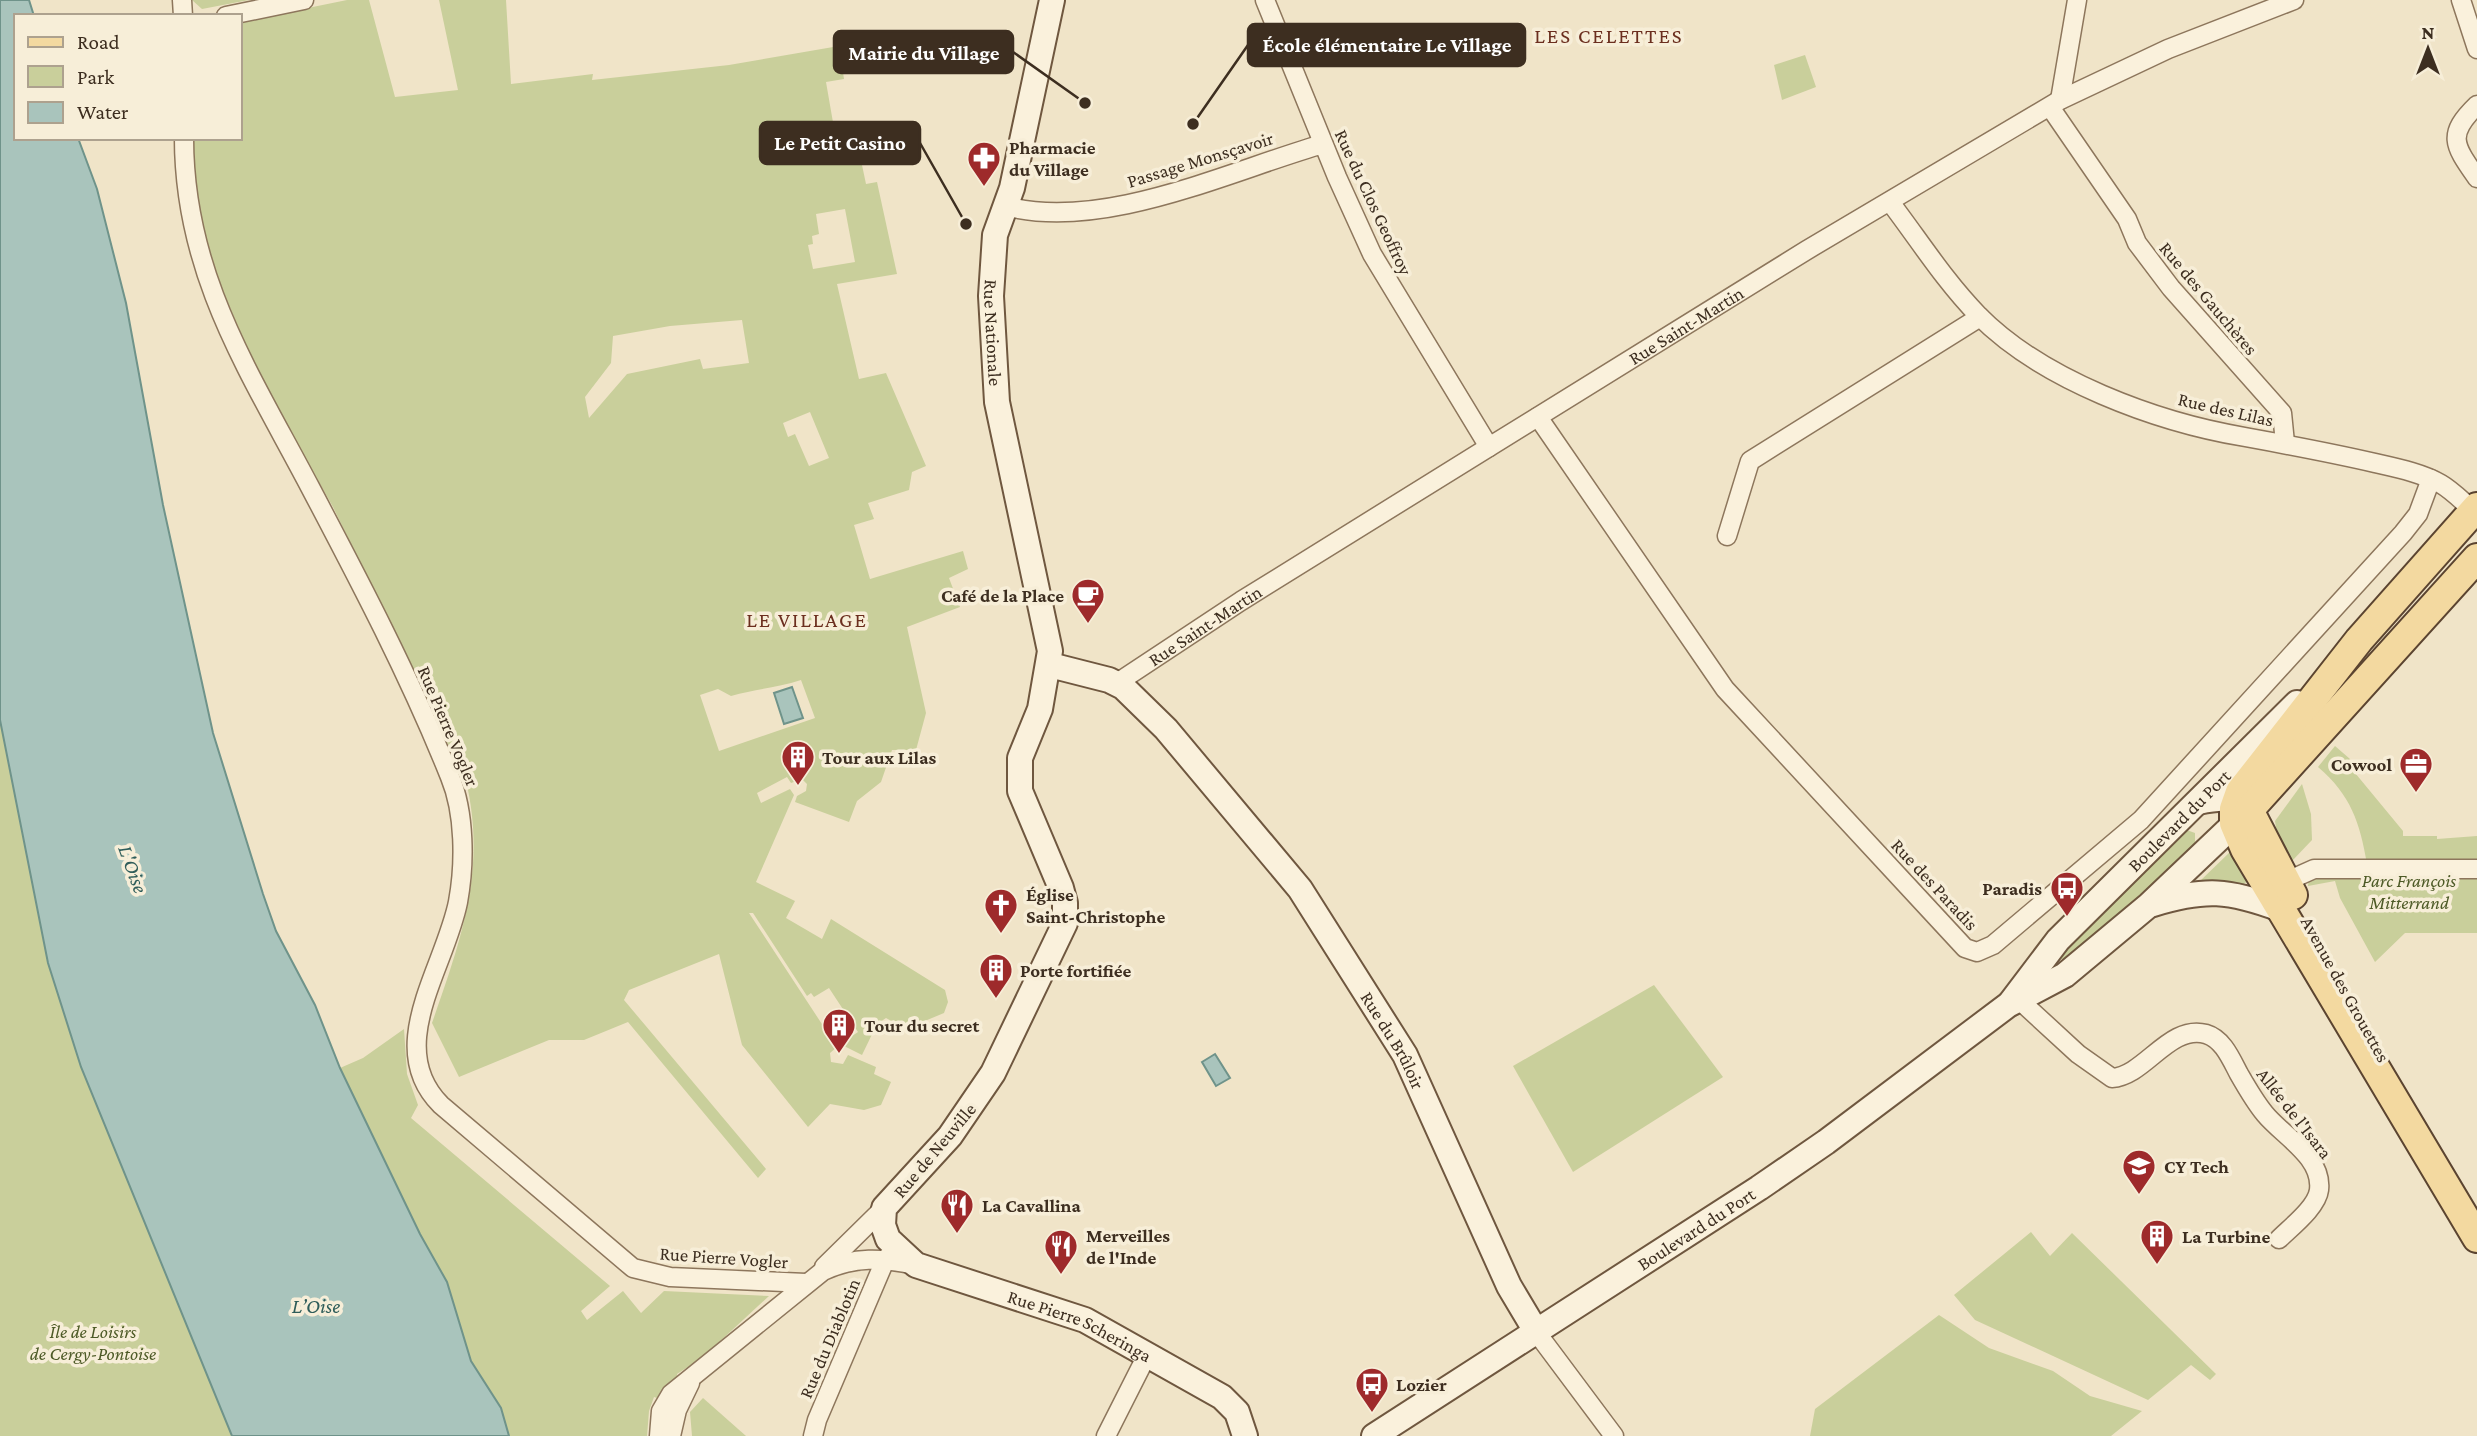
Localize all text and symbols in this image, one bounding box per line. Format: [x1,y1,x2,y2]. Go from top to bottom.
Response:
legend [14,14,242,140]
north arrow [2393,14,2463,84]
text: N [2422,22,2435,43]
callout: École élémentaire Le Village [1248,24,1525,66]
district label: LES CELETTES [1534,24,1684,48]
text: Road [77,30,120,54]
callout: Mairie du Village [834,31,1013,73]
text: École élémentaire Le Village [1263,33,1512,57]
text: Mairie du Village [848,41,1000,65]
text: Park [77,65,114,89]
text: Water [77,100,129,124]
callout: Le Petit Casino [760,122,920,164]
street label: Rue du Clos Geoffroy [1331,126,1417,279]
street label: Passage Monsçavoir [1124,127,1276,192]
text: Le Petit Casino [774,131,906,155]
place label: Pharmacie du Village [1009,137,1096,180]
pharmacy icon: Pharmacie du Village [965,139,1003,188]
street label: Rue des Gauchères [2155,238,2262,359]
street label: Rue Nationale [980,279,1006,386]
street label: Rue Saint-Martin [1625,282,1747,369]
street label: Rue des Lilas [2176,388,2276,431]
cafe icon: Café de la Place [1069,576,1107,625]
street label: Rue Saint-Martin [1144,581,1265,670]
place label: Café de la Place [941,585,1064,606]
district label: LE VILLAGE [746,608,868,632]
street label: Rue Pierre Vogler [414,663,483,790]
building icon: Tour aux Lilas [779,738,817,787]
office icon: Cowool [2397,745,2435,794]
place label: Tour aux Lilas [822,747,936,768]
place label: Cowool [2331,754,2392,775]
street label: Boulevard du Port [2124,765,2235,876]
street label: Rue des Paradis [1887,834,1982,934]
water label: L'Oise [113,842,153,896]
bus stop icon: Paradis [2048,869,2086,918]
park label: Parc François Mitterrand [2362,870,2456,913]
place label: Paradis [1982,878,2042,899]
place label: Église Saint-Christophe [1026,884,1166,927]
church icon: Église Saint-Christophe [982,886,1020,935]
street label: Avenue des Grouettes [2297,913,2394,1066]
building icon: Porte fortifiée [977,951,1015,1000]
place label: Porte fortifiée [1020,960,1132,981]
street label: Rue du Brûloir [1356,988,1429,1092]
building icon: Tour du secret [820,1006,858,1055]
place label: Tour du secret [864,1015,979,1036]
street label: Allée de l'Isara [2253,1064,2337,1163]
street label: Rue de Neuville [889,1099,980,1202]
school or university icon: CY Tech [2120,1147,2158,1196]
place label: CY Tech [2164,1156,2229,1177]
street label: Boulevard du Port [1633,1183,1760,1275]
restaurant icon: La Cavallina [938,1186,976,1235]
place label: La Cavallina [982,1195,1082,1216]
building icon: La Turbine [2138,1217,2176,1266]
place label: Merveilles de l'Inde [1086,1225,1170,1268]
place label: La Turbine [2182,1226,2270,1247]
restaurant icon: Merveilles de l'Inde [1042,1227,1080,1276]
street label: Rue Pierre Vogler [659,1243,789,1272]
street label: Rue du Diablotin [795,1275,864,1401]
street label: Rue Pierre Scheringa [1005,1286,1155,1366]
water label: L’Oise [292,1294,340,1318]
park label: Île de Loisirs de Cergy-Pontoise [30,1321,156,1364]
bus stop icon: Lozier [1353,1365,1391,1414]
place label: Lozier [1396,1374,1447,1395]

